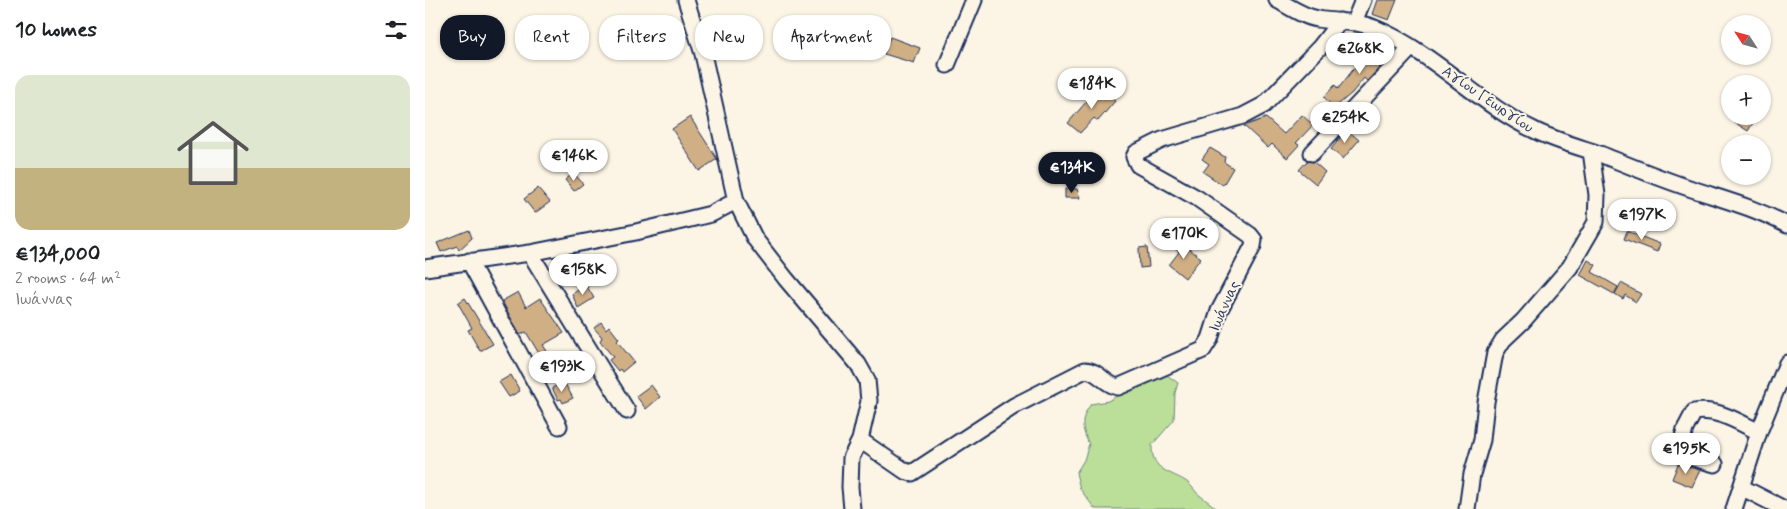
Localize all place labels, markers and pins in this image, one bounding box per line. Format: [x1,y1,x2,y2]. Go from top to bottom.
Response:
pin: €268K [1325,32,1395,75]
pin: €184K [1057,68,1127,110]
pin: €254K [1310,102,1380,144]
pin: €146K [539,140,609,182]
pin: €134K [1037,152,1107,194]
pin: €197K [1607,198,1677,241]
pin: €170K [1149,218,1219,260]
pin: €158K [548,254,618,296]
pin: €193K [527,350,597,393]
pin: €195K [1651,432,1721,475]

